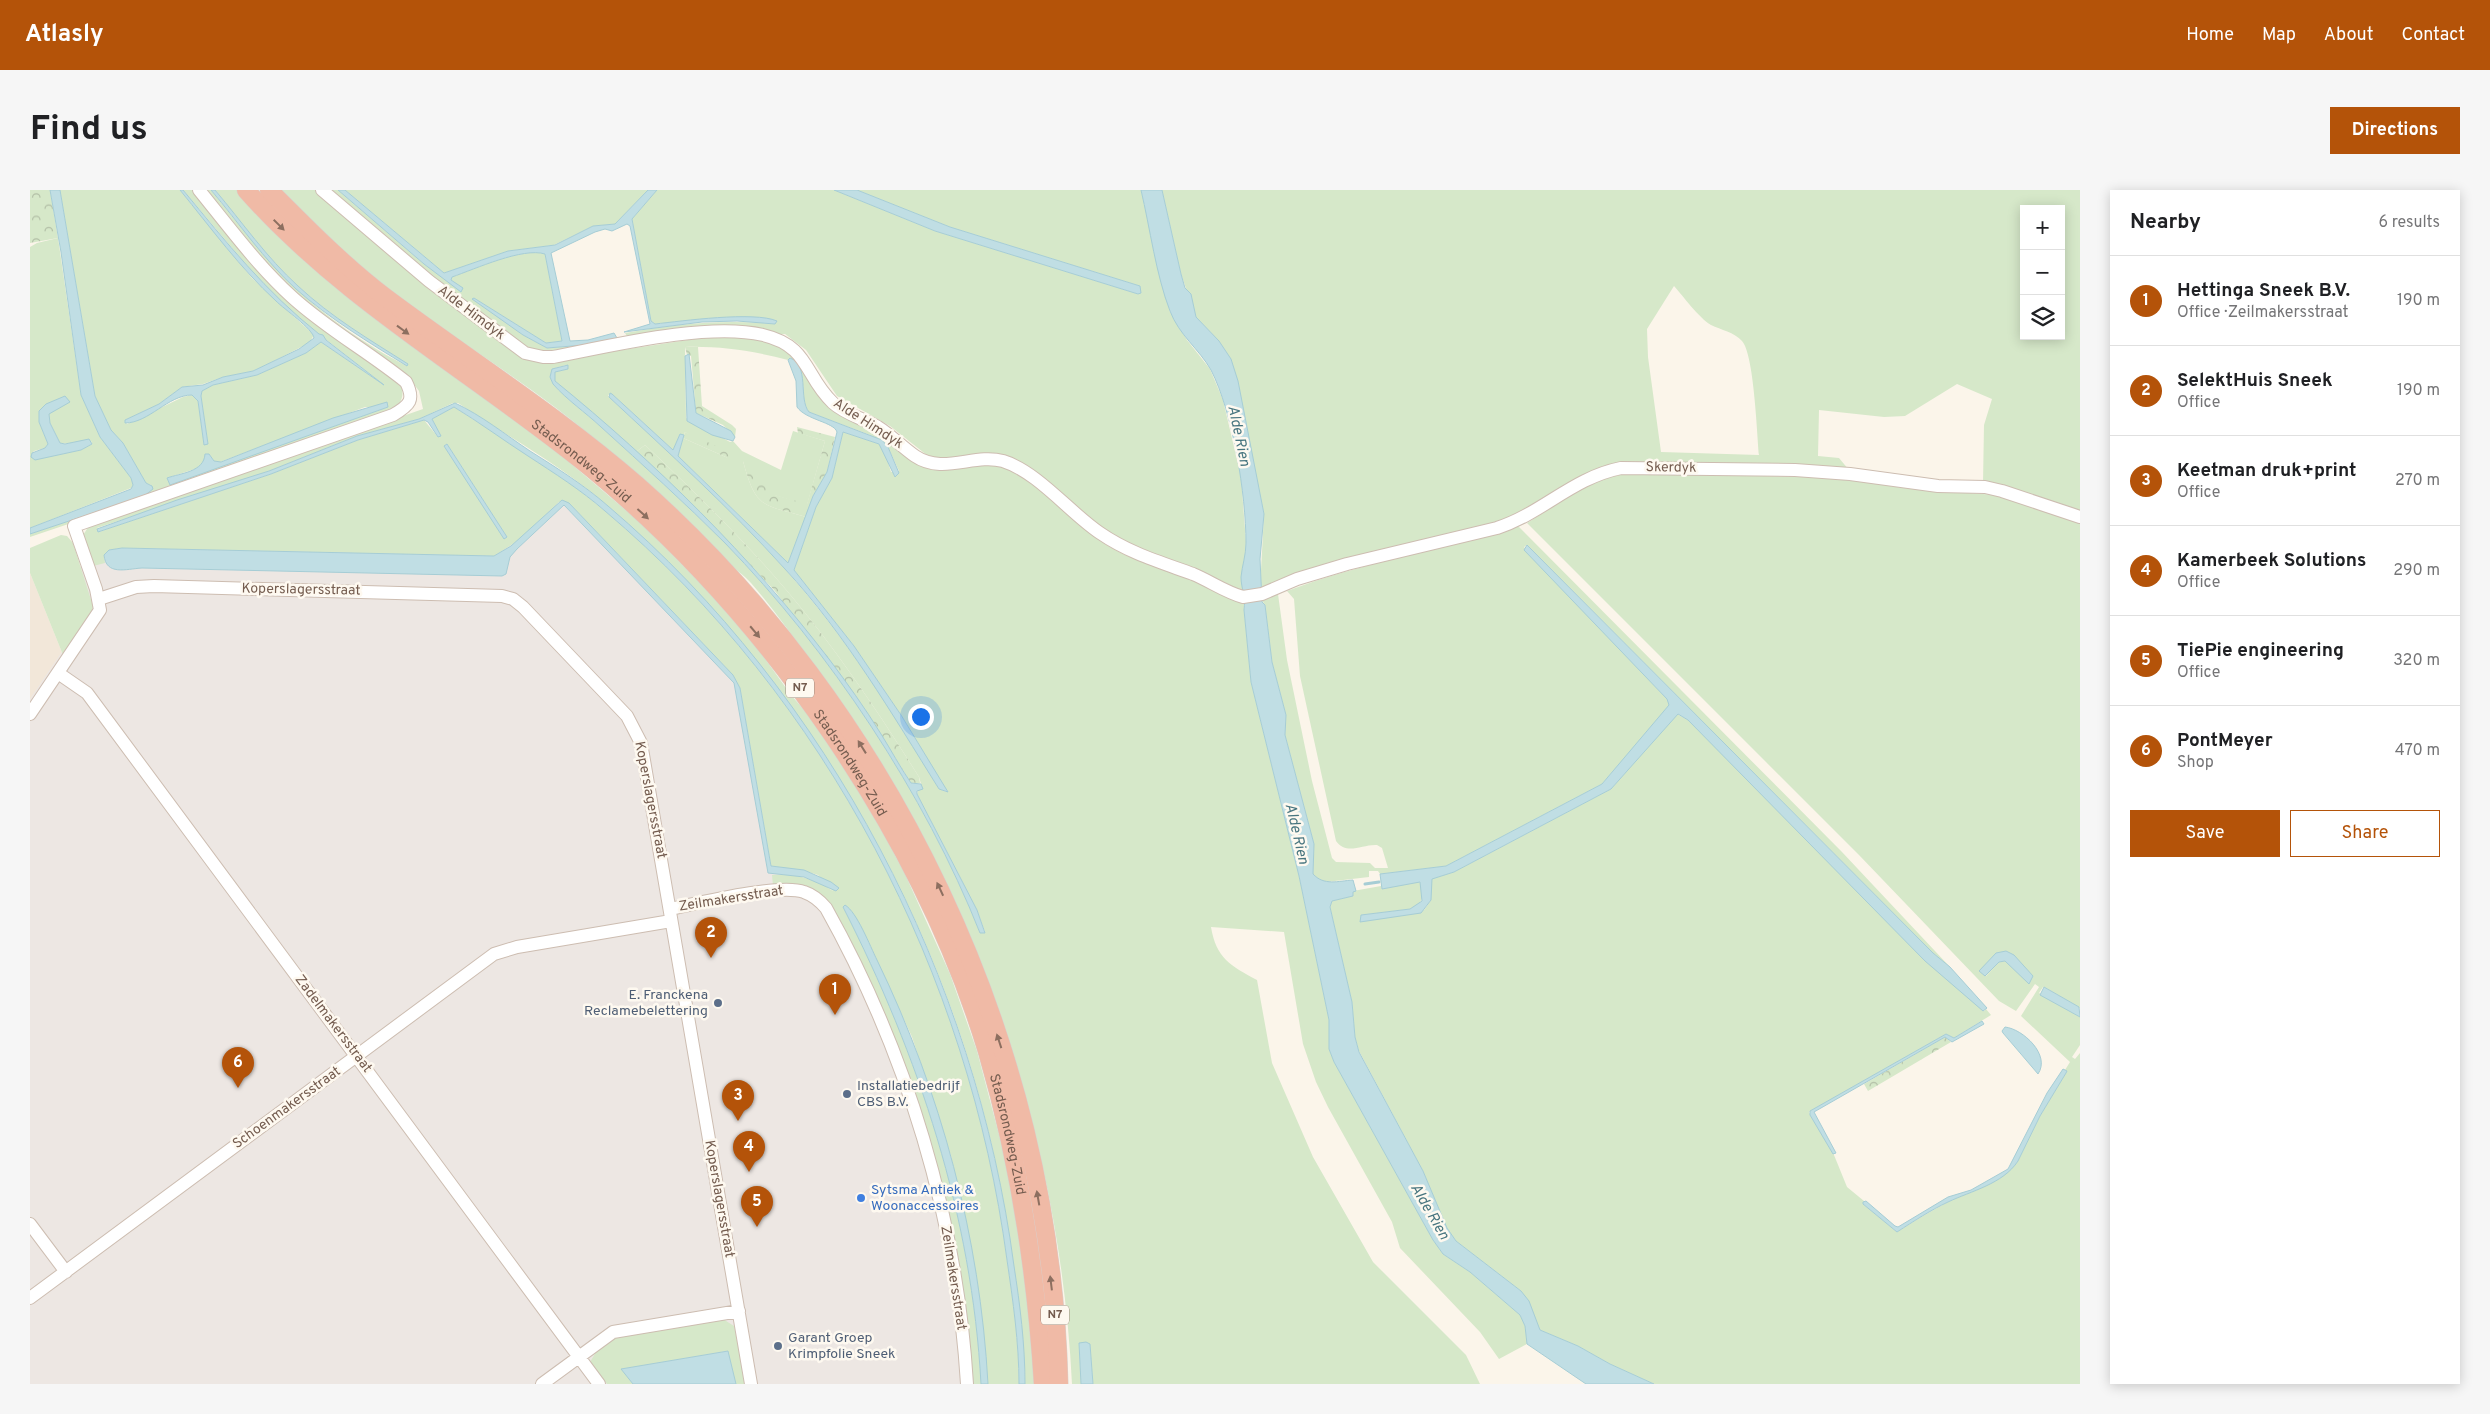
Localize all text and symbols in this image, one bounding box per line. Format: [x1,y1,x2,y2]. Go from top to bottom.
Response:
text: Atlasly [25,20,104,50]
text: Home [2186,24,2234,47]
text: Map [2262,24,2296,47]
text: About [2324,24,2373,47]
text: Contact [2401,24,2465,47]
button: Directions [2330,107,2460,154]
text: Find us [30,108,148,152]
map controls [2020,205,2065,340]
button: + [2020,205,2065,250]
text: Nearby [2130,209,2201,236]
text: 6 results [2378,213,2440,233]
one-way arrow [273,219,285,231]
button: − [2020,250,2065,295]
text: Hettinga Sneek B.V. [2177,279,2350,303]
street label: Alde Himdyk [434,282,508,344]
text: 1 [2143,291,2149,311]
text: 190 m [2397,291,2440,311]
button: layers [2020,295,2065,340]
text: Office · Zeilmakersstraat [2177,303,2349,323]
one-way arrow [396,325,410,335]
text: SelektHuis Sneek [2177,369,2333,393]
text: 2 [2141,381,2151,401]
text: 190 m [2397,381,2440,401]
text: Office [2177,393,2220,413]
street label: Alde Himdyk [830,395,906,453]
water label: Alde Rien [1222,404,1254,468]
street label: Stadsrondweg-Zuid [528,416,635,507]
street label: Skerdyk [1645,459,1697,477]
text: Keetman druk+print [2177,459,2356,483]
text: 3 [2141,471,2151,491]
text: 270 m [2395,471,2440,491]
text: Office [2177,483,2220,503]
one-way arrow [637,508,649,520]
text: Kamerbeek Solutions [2177,549,2366,573]
text: 4 [2141,561,2151,581]
text: 290 m [2393,561,2440,581]
text: Office [2177,573,2220,593]
street label: Koperslagersstraat [241,580,361,600]
one-way arrow [749,625,761,637]
text: TiePie engineering [2177,639,2344,663]
text: 5 [2141,651,2151,671]
text: 320 m [2393,651,2440,671]
text: Office [2177,663,2220,683]
road number: N7 [786,678,814,698]
your location [908,704,934,730]
street label: Stadsrondweg-Zuid [809,706,890,820]
text: PontMeyer [2177,729,2273,753]
street label: Koperslagersstraat [630,740,670,860]
one-way arrow [857,741,866,754]
text: 6 [2141,741,2151,761]
text: 470 m [2395,741,2440,761]
text: Shop [2177,753,2214,773]
water label: Alde Rien [1280,802,1312,866]
button: Save [2130,810,2280,857]
button: Share [2290,810,2440,857]
street label: Zeilmakersstraat [678,882,784,916]
one-way arrow [936,882,944,896]
pin: 2 [695,917,727,958]
street label: Zadelmakersstraat [291,972,375,1076]
pin: 1 [819,974,851,1015]
place label: E. Franckena Reclamebelettering [584,987,708,1020]
marker: E. Franckena Reclamebelettering [712,997,724,1009]
one-way arrow [995,1033,1002,1048]
pin: 6 [222,1047,254,1088]
street label: Schoenmakersstraat [230,1063,344,1153]
street label: Stadsrondweg-Zuid [985,1072,1029,1196]
place label: Installatiebedrijf CBS B.V. [857,1078,960,1111]
pin: 3 [722,1080,754,1121]
marker: Installatiebedrijf CBS B.V. [841,1088,853,1100]
pin: 4 [733,1131,765,1172]
street label: Koperslagersstraat [700,1139,738,1259]
water label: Alde Rien [1405,1180,1453,1244]
place label: Sytsma Antiek & Woonaccessoires [871,1182,979,1215]
pin: 5 [741,1186,773,1227]
one-way arrow [1034,1190,1042,1206]
marker: Sytsma Antiek & Woonaccessoires [855,1192,867,1204]
street label: Zeilmakersstraat [936,1225,970,1331]
one-way arrow [1047,1275,1055,1291]
road number: N7 [1041,1306,1069,1324]
place label: Garant Groep Krimpfolie Sneek [788,1330,895,1363]
marker: Garant Groep Krimpfolie Sneek [772,1340,784,1352]

